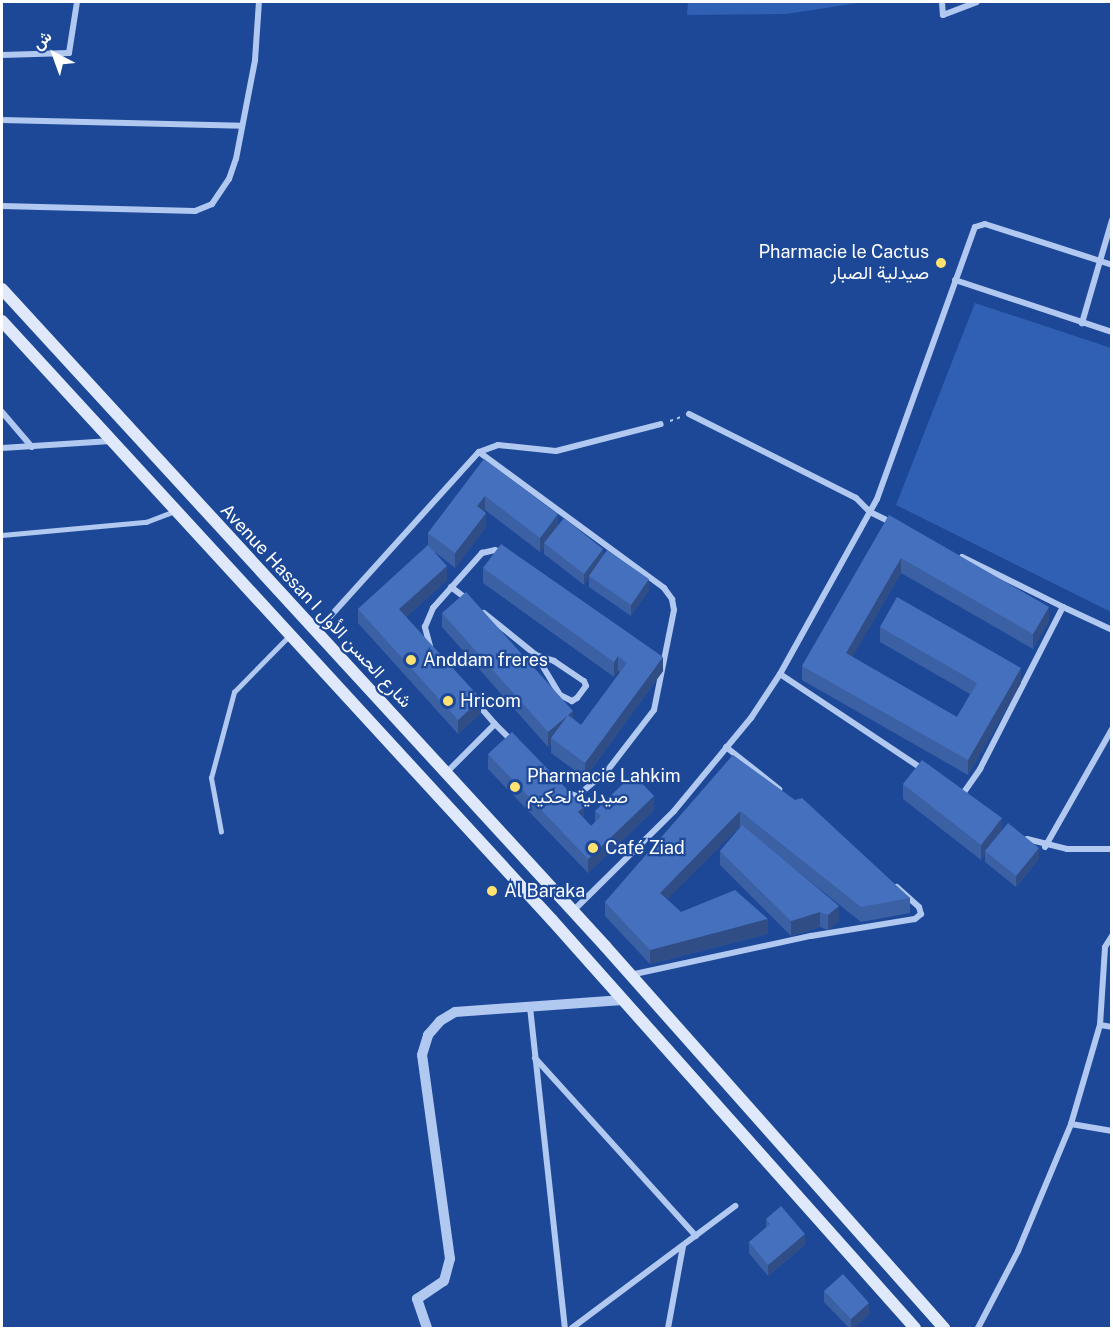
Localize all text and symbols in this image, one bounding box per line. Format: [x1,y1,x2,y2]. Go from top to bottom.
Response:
north arrow [24,24,84,84]
text: ش [28,27,55,54]
place label: Pharmacie le Cactus صيدلية الصبار [758,242,929,284]
marker: Pharmacie le Cactus صيدلية الصبار [934,256,948,270]
street label: Avenue Hassan I شارع الحسن الأول [216,500,416,712]
place label: Anddam freres [423,649,548,671]
marker: Anddam freres [404,653,418,667]
place label: Hricom [460,690,521,712]
marker: Hricom [441,694,455,708]
place label: Pharmacie Lahkim صيدلية لحكيم [527,766,681,808]
marker: Pharmacie Lahkim صيدلية لحكيم [508,780,522,794]
place label: Café Ziad [605,837,685,859]
marker: Café Ziad [586,841,600,855]
place label: Al Baraka [504,880,585,902]
marker: Al Baraka [485,884,499,898]

